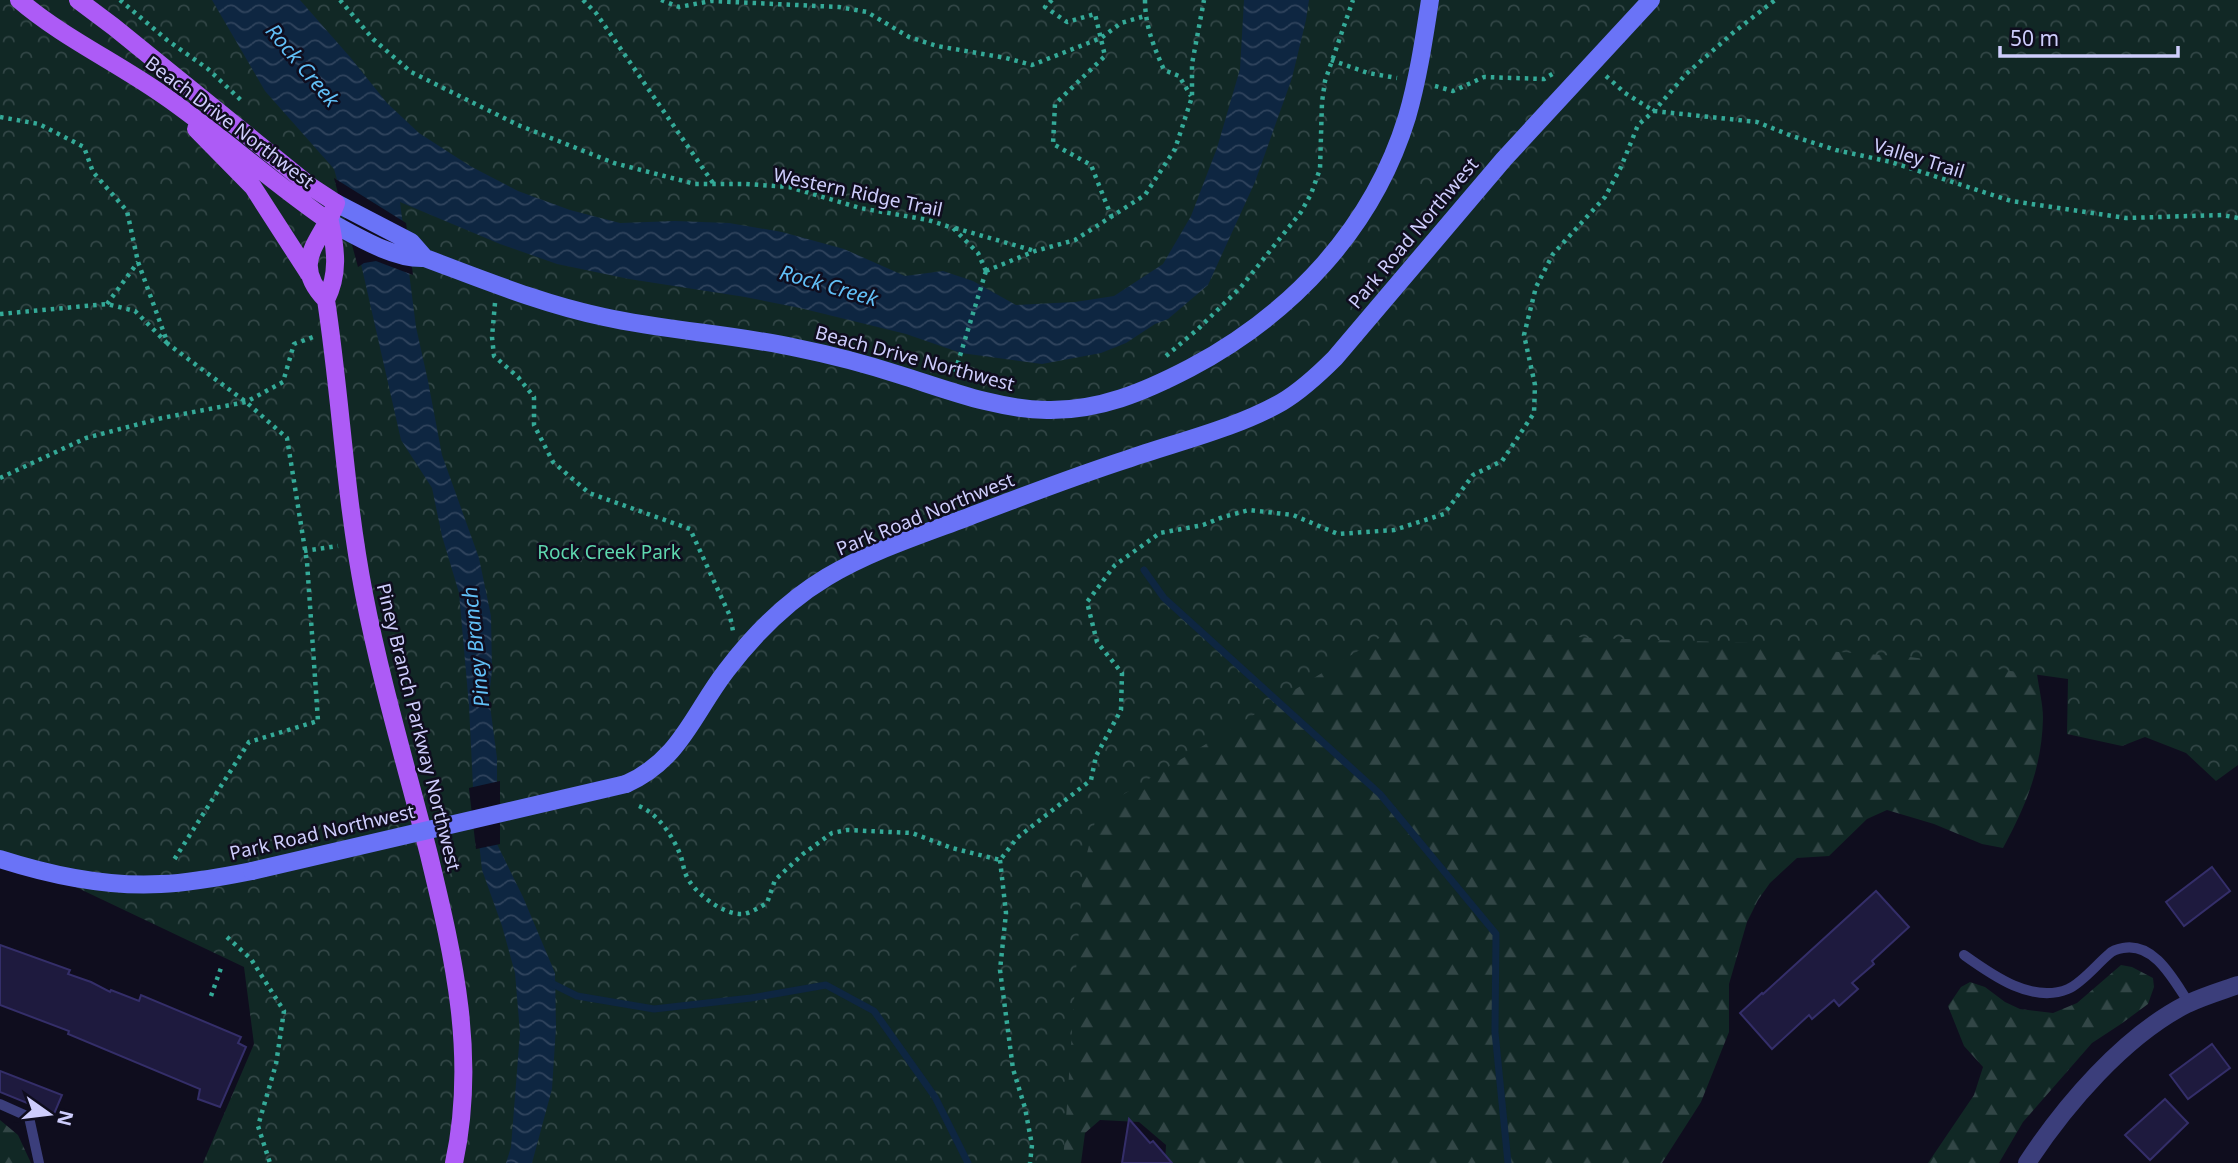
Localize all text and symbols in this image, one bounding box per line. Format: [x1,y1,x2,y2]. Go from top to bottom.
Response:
scale bar [2000,14,2178,58]
water label: Rock Creek [260,17,347,114]
text: 50 m [2010,24,2059,52]
street label: Beach Drive Northwest [140,50,320,194]
street label: Valley Trail [1870,132,1968,184]
street label: Park Road Northwest [1342,152,1484,314]
street label: Western Ridge Trail [771,161,945,223]
water label: Rock Creek [777,258,883,313]
street label: Beach Drive Northwest [812,319,1018,397]
street label: Park Road Northwest [832,466,1018,562]
park label: Rock Creek Park [537,539,681,565]
street label: Piney Branch Parkway Northwest [371,580,467,874]
water label: Piney Branch [455,585,495,709]
street label: Park Road Northwest [227,798,417,866]
north arrow [14,1079,84,1149]
text: N [51,1107,80,1129]

